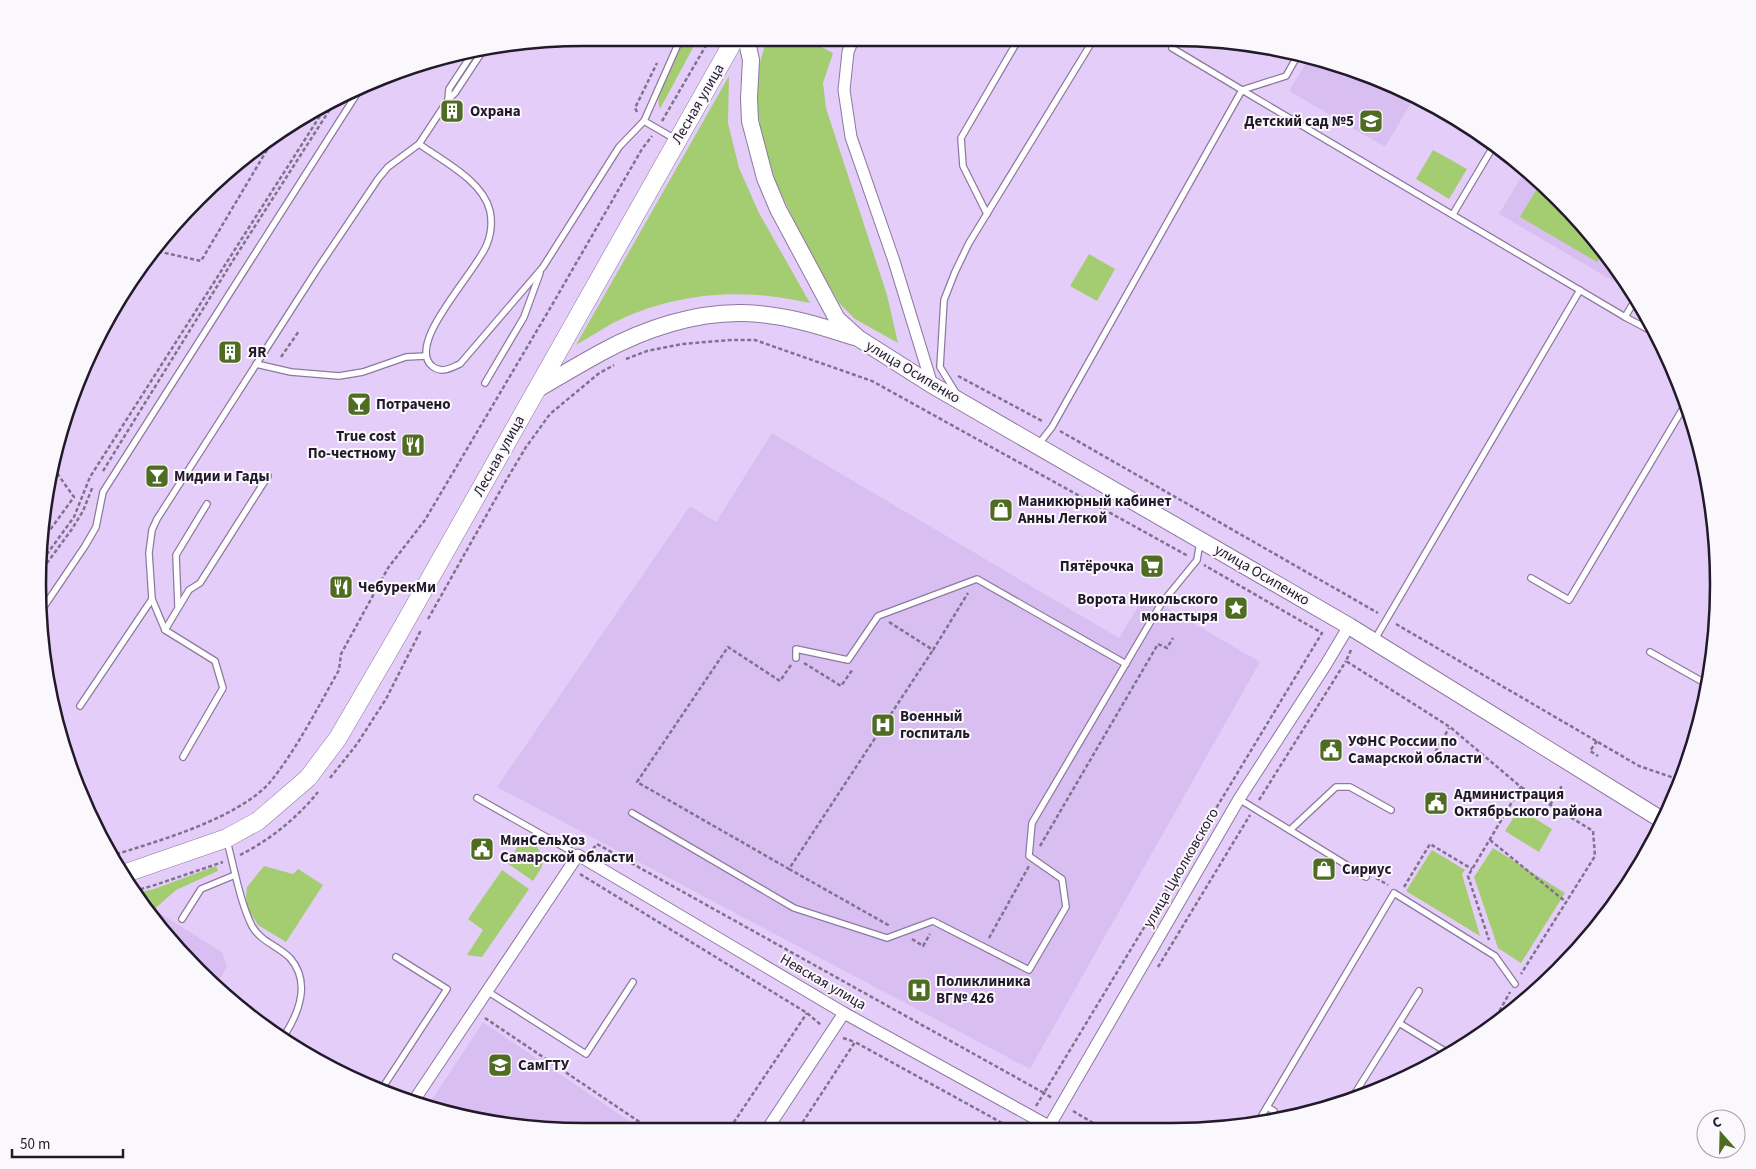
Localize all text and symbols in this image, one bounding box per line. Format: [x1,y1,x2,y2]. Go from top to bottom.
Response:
street label: Лесная улица [666,60,730,148]
building icon: Охрана [439,98,465,124]
place label: Охрана [470,101,521,122]
school or university icon: Детский сад №5 [1358,108,1384,134]
place label: Детский сад №5 [1244,111,1354,132]
street label: улица Осипенко [862,335,964,409]
building icon: ЯR [217,339,243,365]
place label: ЯR [248,342,266,363]
bar icon: Потрачено [346,391,372,417]
place label: Потрачено [376,394,451,415]
street label: Лесная улица [468,412,530,500]
place label: True cost По-честному [308,426,396,464]
restaurant icon: True cost По-честному [400,432,426,458]
bar icon: Мидии и Гады [144,463,170,489]
place label: Мидии и Гады [174,466,269,487]
place label: Маникюрный кабинет Анны Легкой [1017,491,1172,529]
shop icon: Маникюрный кабинет Анны Легкой [988,497,1014,523]
street label: улица Осипенко [1210,539,1314,611]
supermarket icon: Пятёрочка [1139,553,1165,579]
place label: Пятёрочка [1060,556,1134,577]
restaurant icon: ЧебурекМи [328,574,354,600]
place label: ЧебурекМи [358,577,436,598]
place label: Ворота Никольского монастыря [1077,589,1218,627]
place icon: Ворота Никольского монастыря [1223,595,1249,621]
place label: Военный госпиталь [900,706,970,744]
hospital icon: Военный госпиталь [870,712,896,738]
place label: УФНС России по Самарской области [1348,731,1482,769]
public building icon: УФНС России по Самарской области [1318,737,1344,763]
place label: Администрация Октябрьского района [1453,784,1603,822]
public building icon: Администрация Октябрьского района [1423,790,1449,816]
street label: улица Циолковского [1138,804,1224,932]
place label: МинСельХоз Самарской области [500,830,634,868]
public building icon: МинСельХоз Самарской области [469,836,495,862]
shop icon: Сириус [1311,856,1337,882]
place label: Сириус [1342,859,1392,880]
street label: Невская улица [776,949,870,1015]
place label: Поликлиника ВГ№ 426 [936,971,1031,1009]
hospital icon: Поликлиника ВГ№ 426 [906,977,932,1003]
school or university icon: СамГТУ [487,1052,513,1078]
place label: СамГТУ [518,1055,570,1076]
north arrow [1696,1109,1746,1159]
text: С [1710,1112,1724,1134]
scale bar [12,1126,124,1158]
text: 50 m [20,1134,50,1155]

